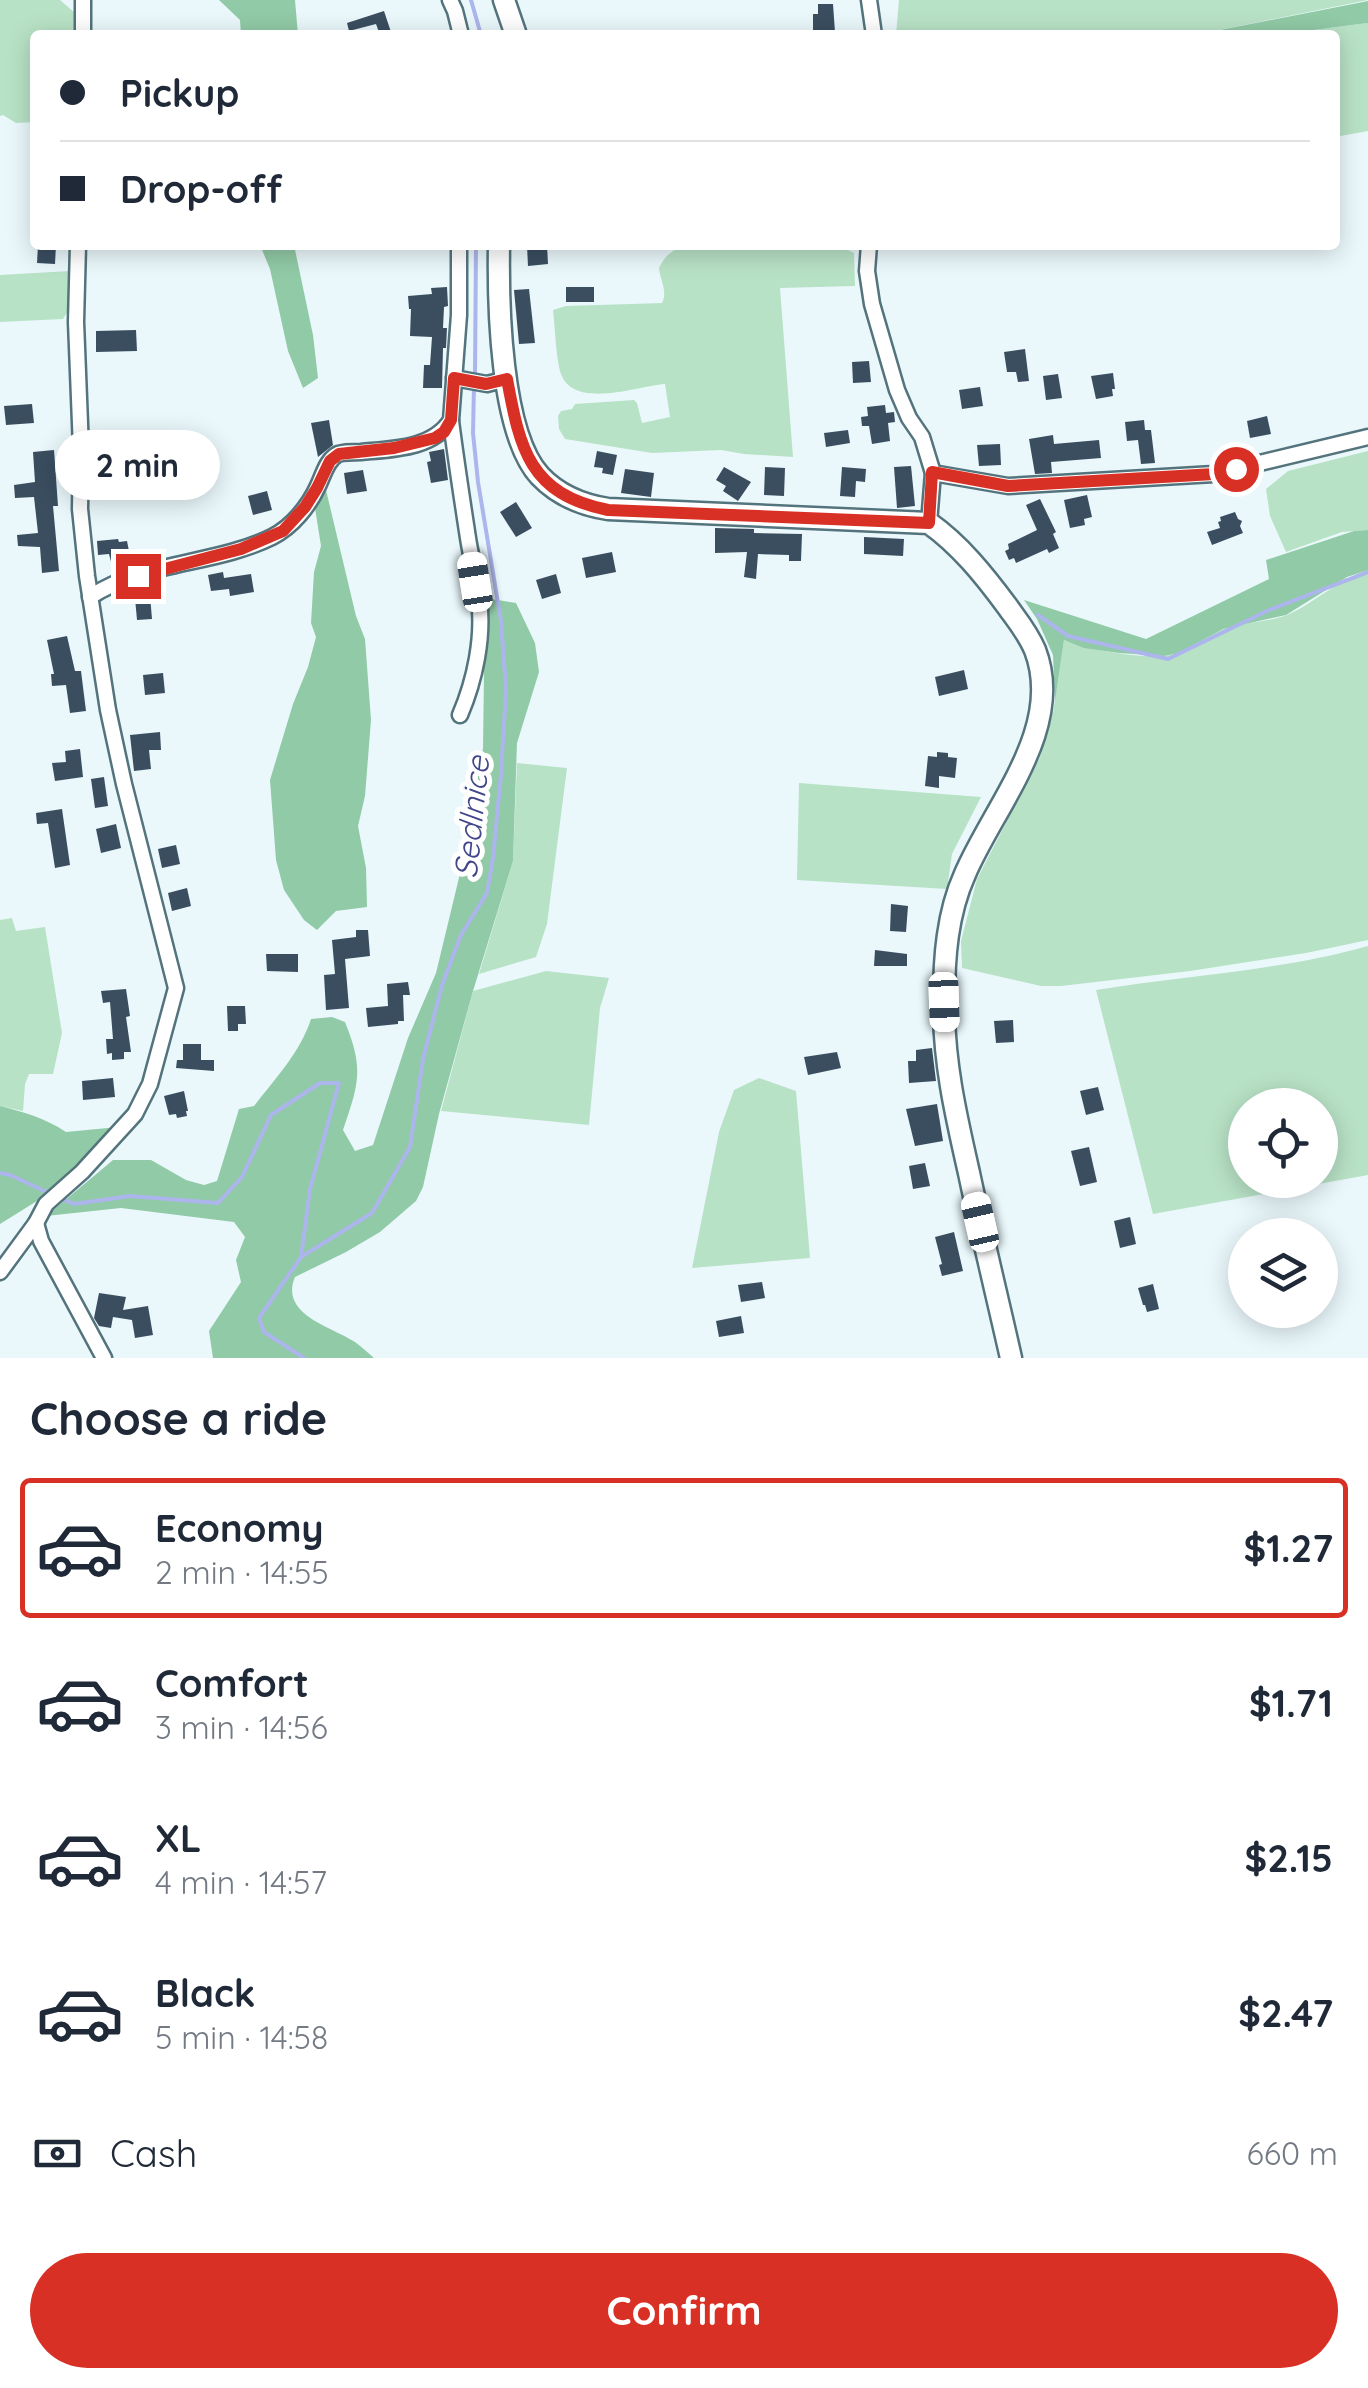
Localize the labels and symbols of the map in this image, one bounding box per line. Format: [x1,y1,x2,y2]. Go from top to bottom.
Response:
callout: 2 min [56,431,220,501]
route start [1214,447,1259,492]
car [455,550,495,614]
route end [116,554,161,599]
water label: Sedlnice [445,752,498,880]
car [928,971,960,1033]
car [959,1189,1001,1255]

